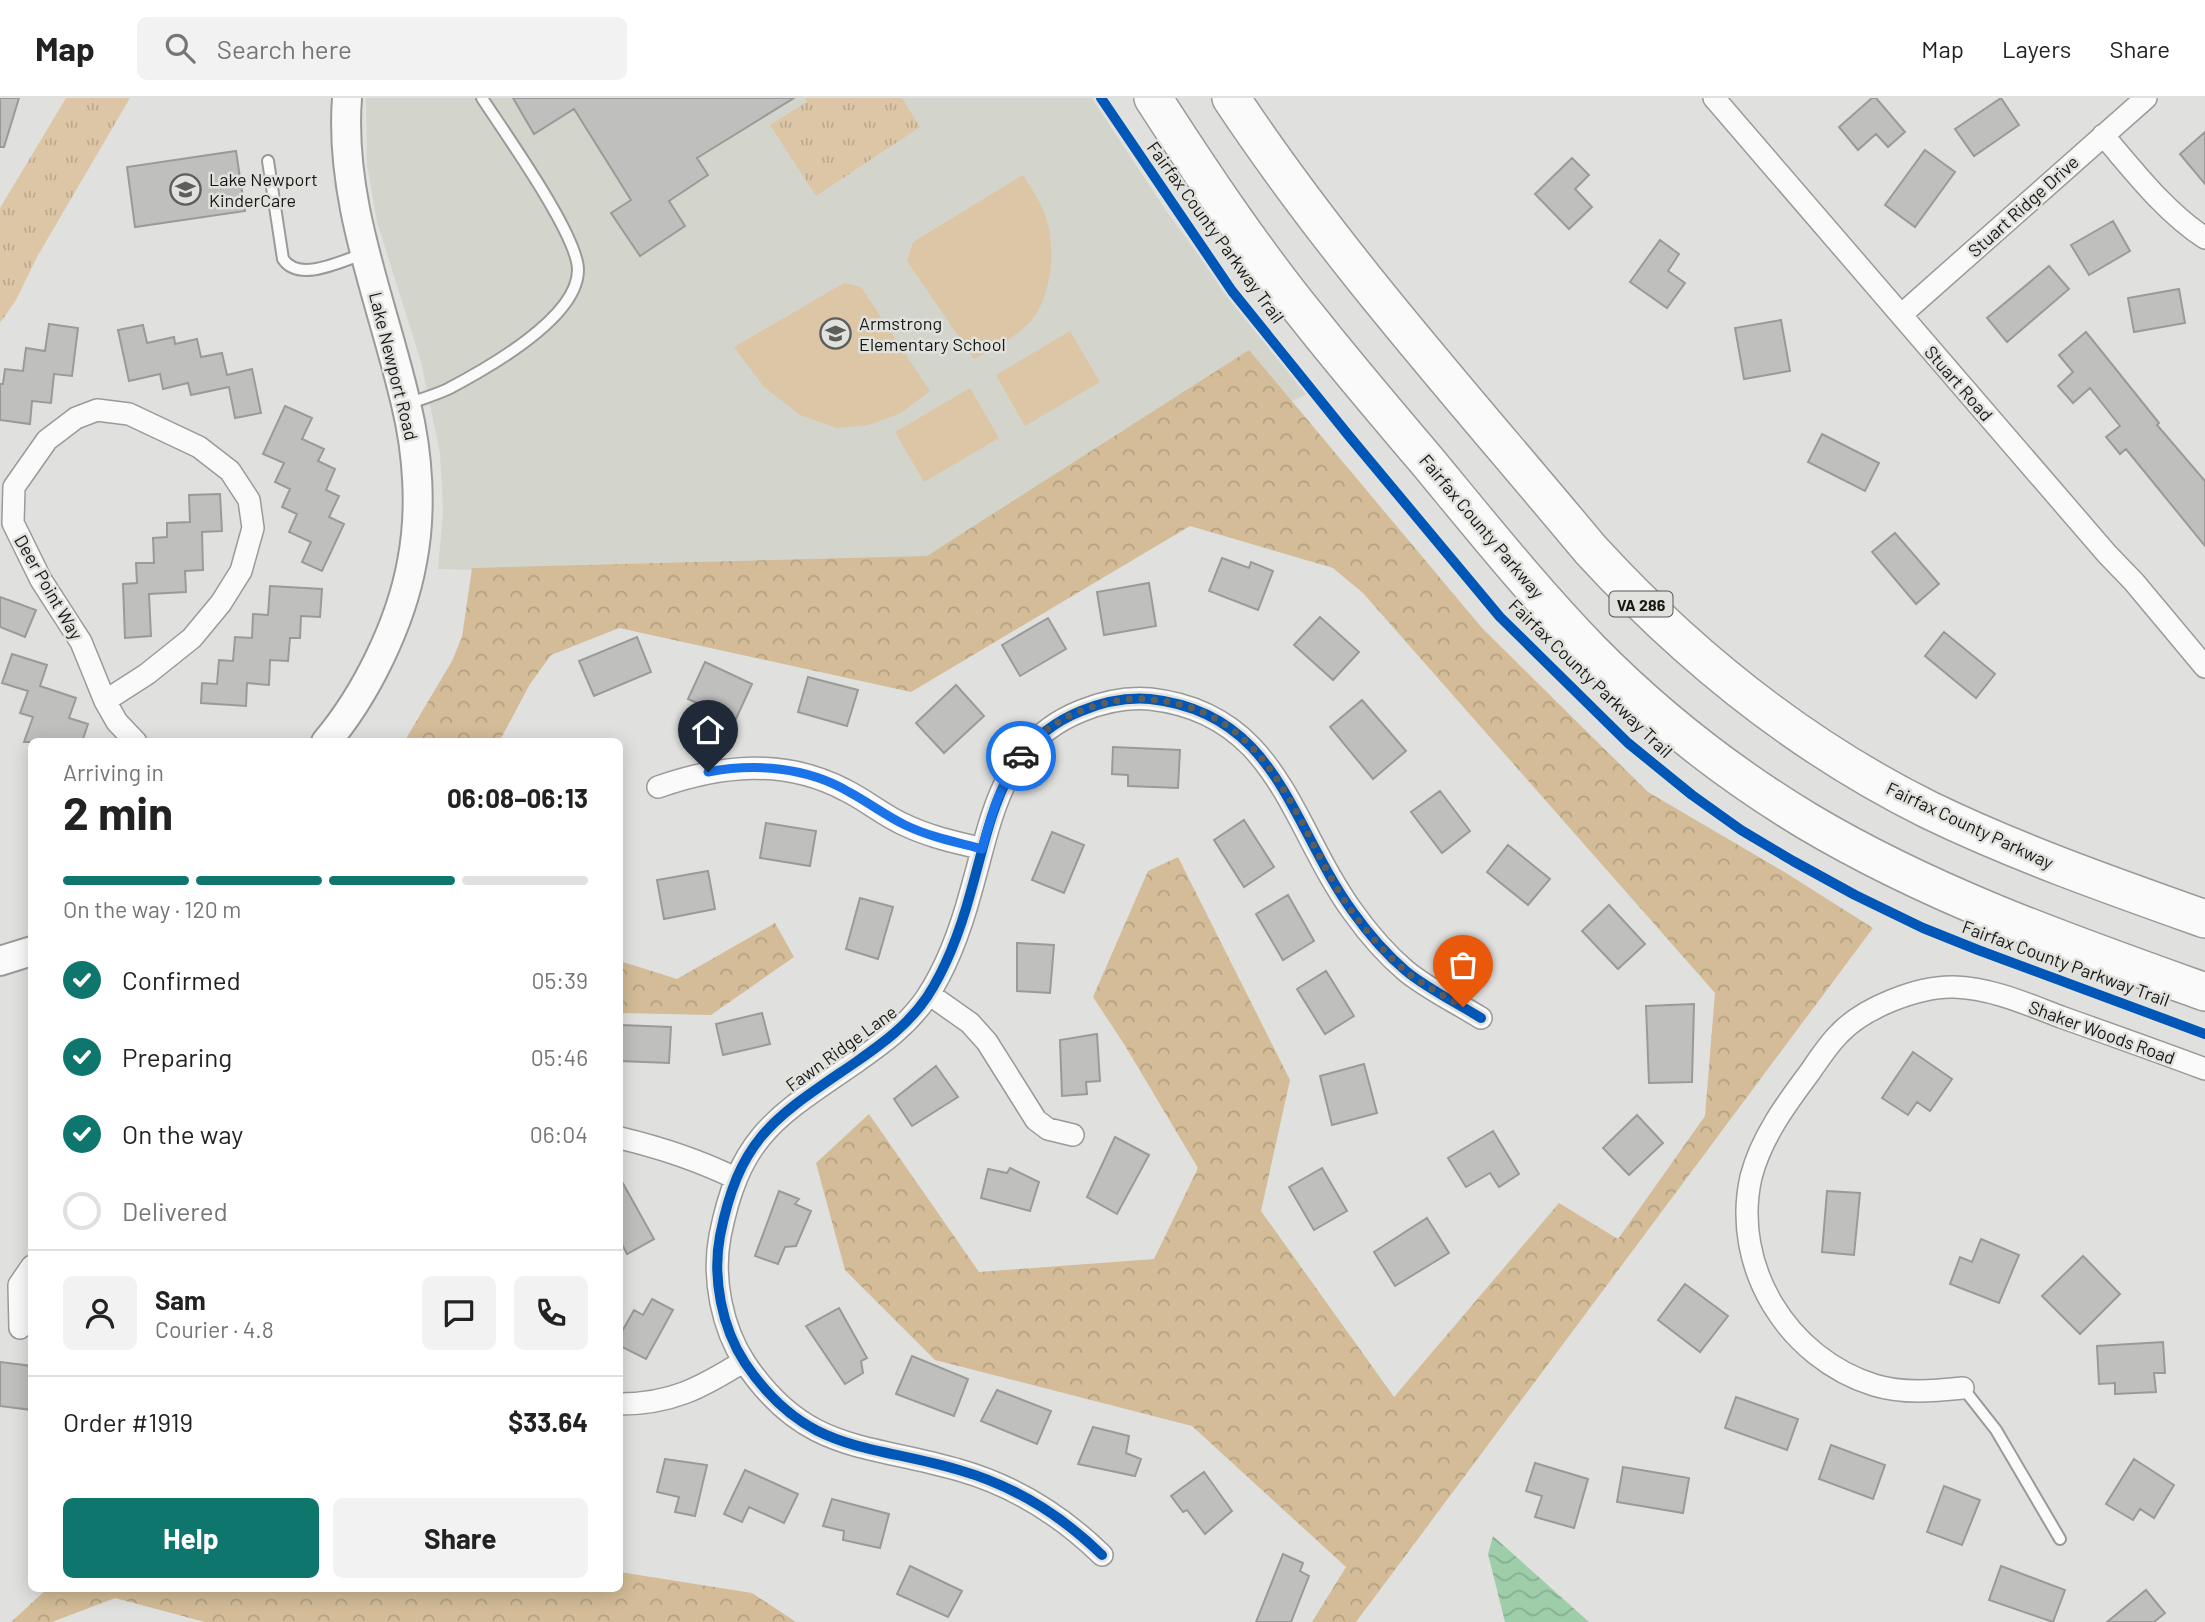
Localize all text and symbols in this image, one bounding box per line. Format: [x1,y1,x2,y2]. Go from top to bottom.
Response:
search box [137,17,627,80]
text: Map [35,28,95,68]
icon: search [161,29,199,67]
text: Search here [217,33,352,64]
text: Map [1921,34,1964,63]
text: Layers [2002,34,2071,63]
text: Share [2109,34,2170,63]
street label: Fairfax County Parkway Trail [1143,137,1289,327]
street label: Stuart Ridge Drive [1963,151,2083,261]
place label: Lake Newport KinderCare [209,168,318,211]
school or university icon: Lake Newport KinderCare [169,172,203,206]
street label: Lake Newport Road [365,290,423,442]
place label: Armstrong Elementary School [859,312,1006,355]
school or university icon: Armstrong Elementary School [819,316,853,350]
street label: Stuart Road [1920,341,1998,425]
street label: Fairfax County Parkway [1415,449,1549,603]
street label: Deer Point Way [10,531,88,643]
road number: VA 286 [1610,592,1672,617]
street label: Fairfax County Parkway Trail [1505,594,1677,762]
pin [678,700,738,772]
icon: home [689,711,727,749]
courier [986,721,1056,791]
icon: car [1002,737,1040,775]
text: Arriving in [63,758,164,786]
street label: Fairfax County Parkway [1883,777,2057,873]
text: 06:08–06:13 [447,782,588,813]
text: 2 min [63,784,173,839]
text: On the way · 120 m [63,895,241,923]
street label: Fairfax County Parkway Trail [1959,915,2173,1011]
pin [1433,935,1493,1007]
icon: bag [1444,946,1482,984]
icon: check [63,961,101,999]
text: Confirmed [122,964,241,995]
text: 05:39 [532,966,588,994]
street label: Shaker Woods Road [2026,995,2178,1069]
street label: Fawn Ridge Lane [781,1000,901,1096]
icon: check [63,1038,101,1076]
text: Preparing [122,1041,232,1072]
text: 05:46 [531,1043,588,1071]
icon: check [63,1115,101,1153]
text: On the way [122,1118,243,1149]
text: 06:04 [530,1120,588,1148]
text: Delivered [122,1195,228,1226]
button: person [63,1276,137,1350]
button: chat [422,1276,496,1350]
button: phone [514,1276,588,1350]
text: Sam [155,1284,206,1315]
text: Courier · 4.8 [155,1315,274,1343]
text: Order #1919 [63,1406,193,1437]
text: $33.64 [508,1406,588,1437]
button: Help [63,1498,319,1578]
button: Share [333,1498,588,1578]

